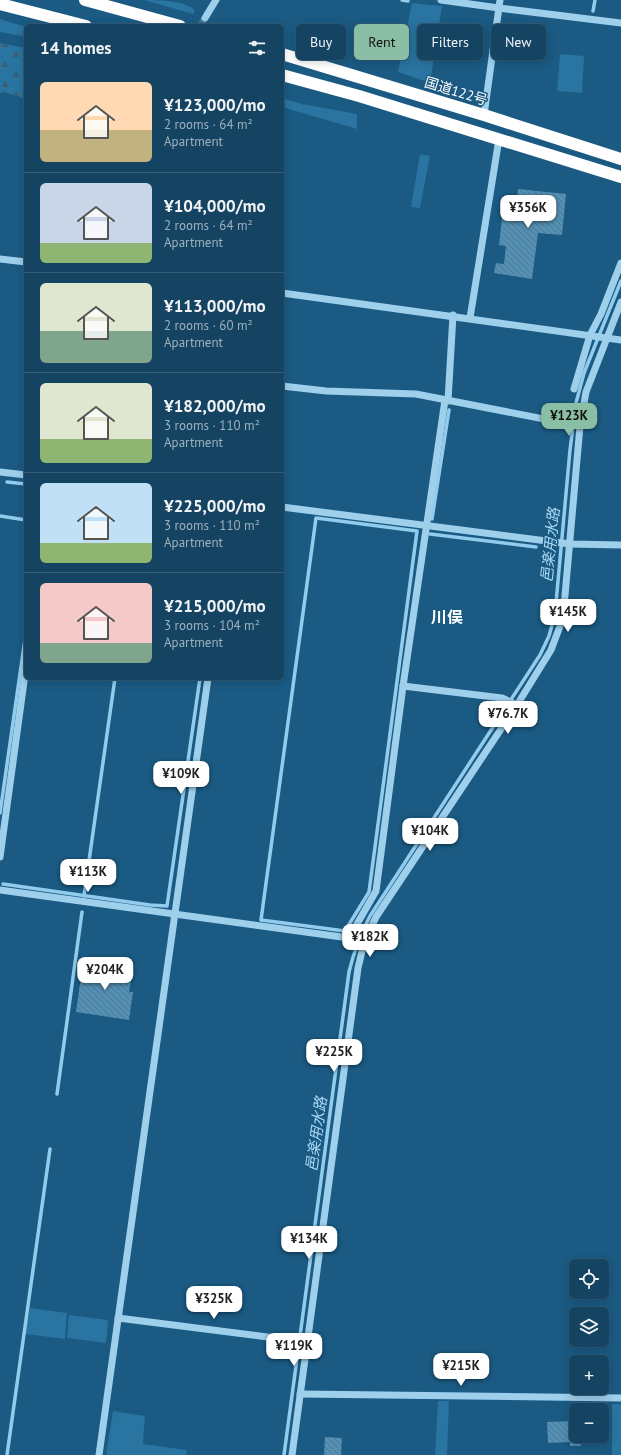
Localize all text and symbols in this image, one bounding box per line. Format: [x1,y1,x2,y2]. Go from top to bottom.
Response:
chip: Buy [296,24,346,60]
chip: Rent [354,24,409,60]
chip: Filters [417,24,483,60]
chip: New [491,24,546,60]
text: 14 homes [40,37,111,59]
icon: filters [246,37,268,59]
street label: 国道122号 [422,73,490,109]
text: ¥123,000/mo [164,94,266,116]
icon: home [72,98,120,146]
text: 2 rooms · 64 m² [164,116,253,133]
text: Apartment [164,133,223,150]
text: ¥104,000/mo [164,195,266,217]
pin: ¥356K [500,195,556,229]
icon: home [72,199,120,247]
text: ¥356K [509,199,547,216]
text: 2 rooms · 64 m² [164,217,253,234]
text: Apartment [164,234,223,251]
text: ¥113,000/mo [164,295,266,317]
icon: home [72,299,120,347]
text: 2 rooms · 60 m² [164,317,253,334]
text: Apartment [164,334,223,351]
text: ¥182,000/mo [164,395,266,417]
icon: home [72,399,120,447]
pin: ¥123K [541,403,597,437]
text: ¥123K [550,407,588,424]
text: 3 rooms · 110 m² [164,417,260,434]
text: Apartment [164,434,223,451]
text: ¥225,000/mo [164,495,266,517]
icon: home [72,499,120,547]
water label: 邑楽用水路 [537,505,564,583]
text: 3 rooms · 110 m² [164,517,260,534]
text: Apartment [164,534,223,551]
text: ¥215,000/mo [164,595,266,617]
icon: home [72,599,120,647]
pin: ¥145K [540,599,596,633]
text: ¥145K [549,603,587,620]
district label: 川俣 [431,607,463,627]
text: 3 rooms · 104 m² [164,617,260,634]
text: Apartment [164,634,223,651]
pin: ¥76.7K [475,701,541,735]
text: ¥76.7K [488,705,528,722]
pin: ¥109K [153,761,209,795]
text: ¥109K [162,765,200,782]
pin: ¥104K [402,818,458,852]
text: ¥104K [411,822,449,839]
pin: ¥113K [60,859,116,893]
text: ¥113K [69,863,107,880]
pin: ¥182K [342,924,398,958]
text: ¥182K [351,928,389,945]
pin: ¥204K [77,957,133,991]
text: ¥204K [86,961,124,978]
pin: ¥225K [306,1039,362,1073]
text: ¥225K [315,1043,353,1060]
water label: 邑楽用水路 [301,1094,331,1172]
pin: ¥134K [281,1226,337,1260]
text: ¥134K [290,1230,328,1247]
map controls [569,1259,609,1443]
button: locate [569,1259,609,1299]
pin: ¥325K [186,1286,242,1320]
text: ¥325K [195,1290,233,1307]
button: layers [569,1307,609,1347]
pin: ¥119K [266,1333,322,1367]
text: ¥119K [275,1337,313,1354]
pin: ¥215K [433,1353,489,1387]
button: + [569,1355,609,1395]
text: ¥215K [442,1357,480,1374]
button: − [569,1403,609,1443]

